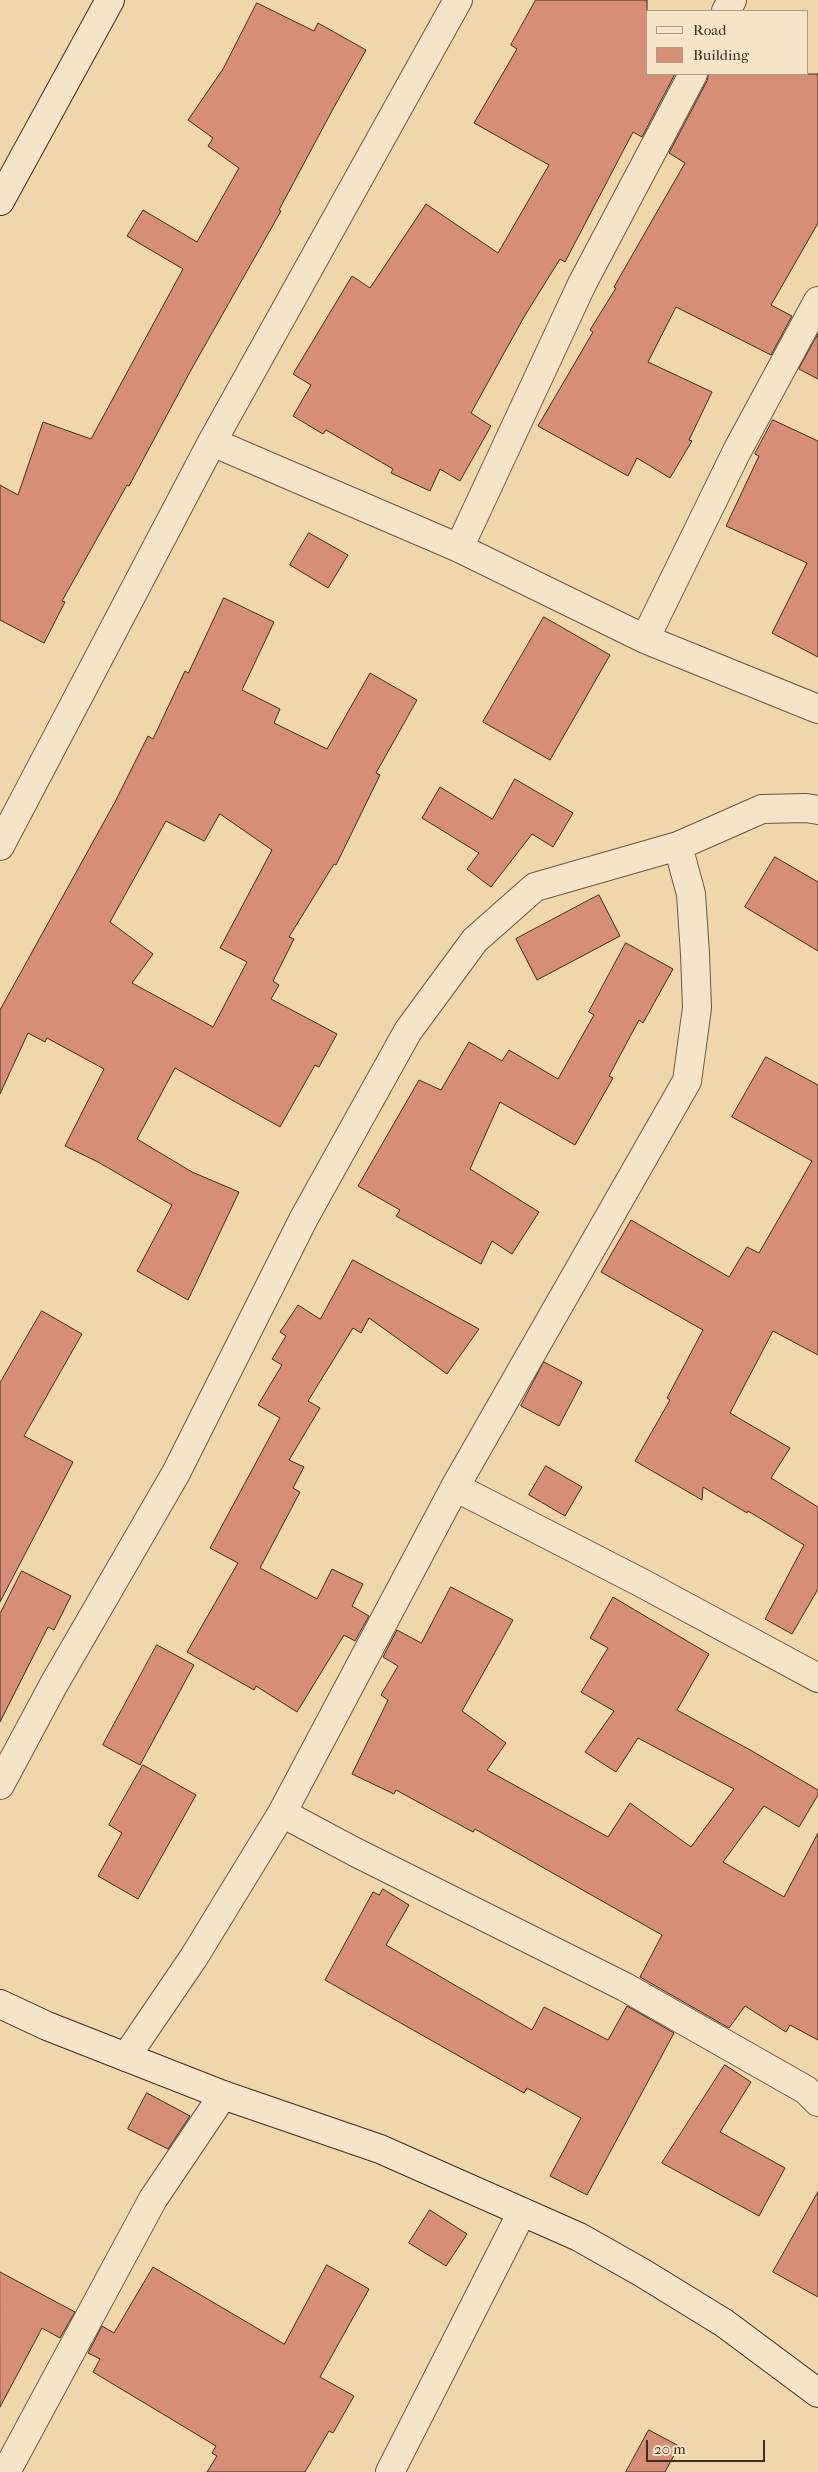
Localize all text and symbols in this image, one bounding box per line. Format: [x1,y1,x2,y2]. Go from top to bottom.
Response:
legend [646,10,808,75]
text: Road [693,21,726,39]
text: Building [693,46,749,64]
scale bar [648,2430,767,2462]
text: 20 m [654,2440,686,2458]

